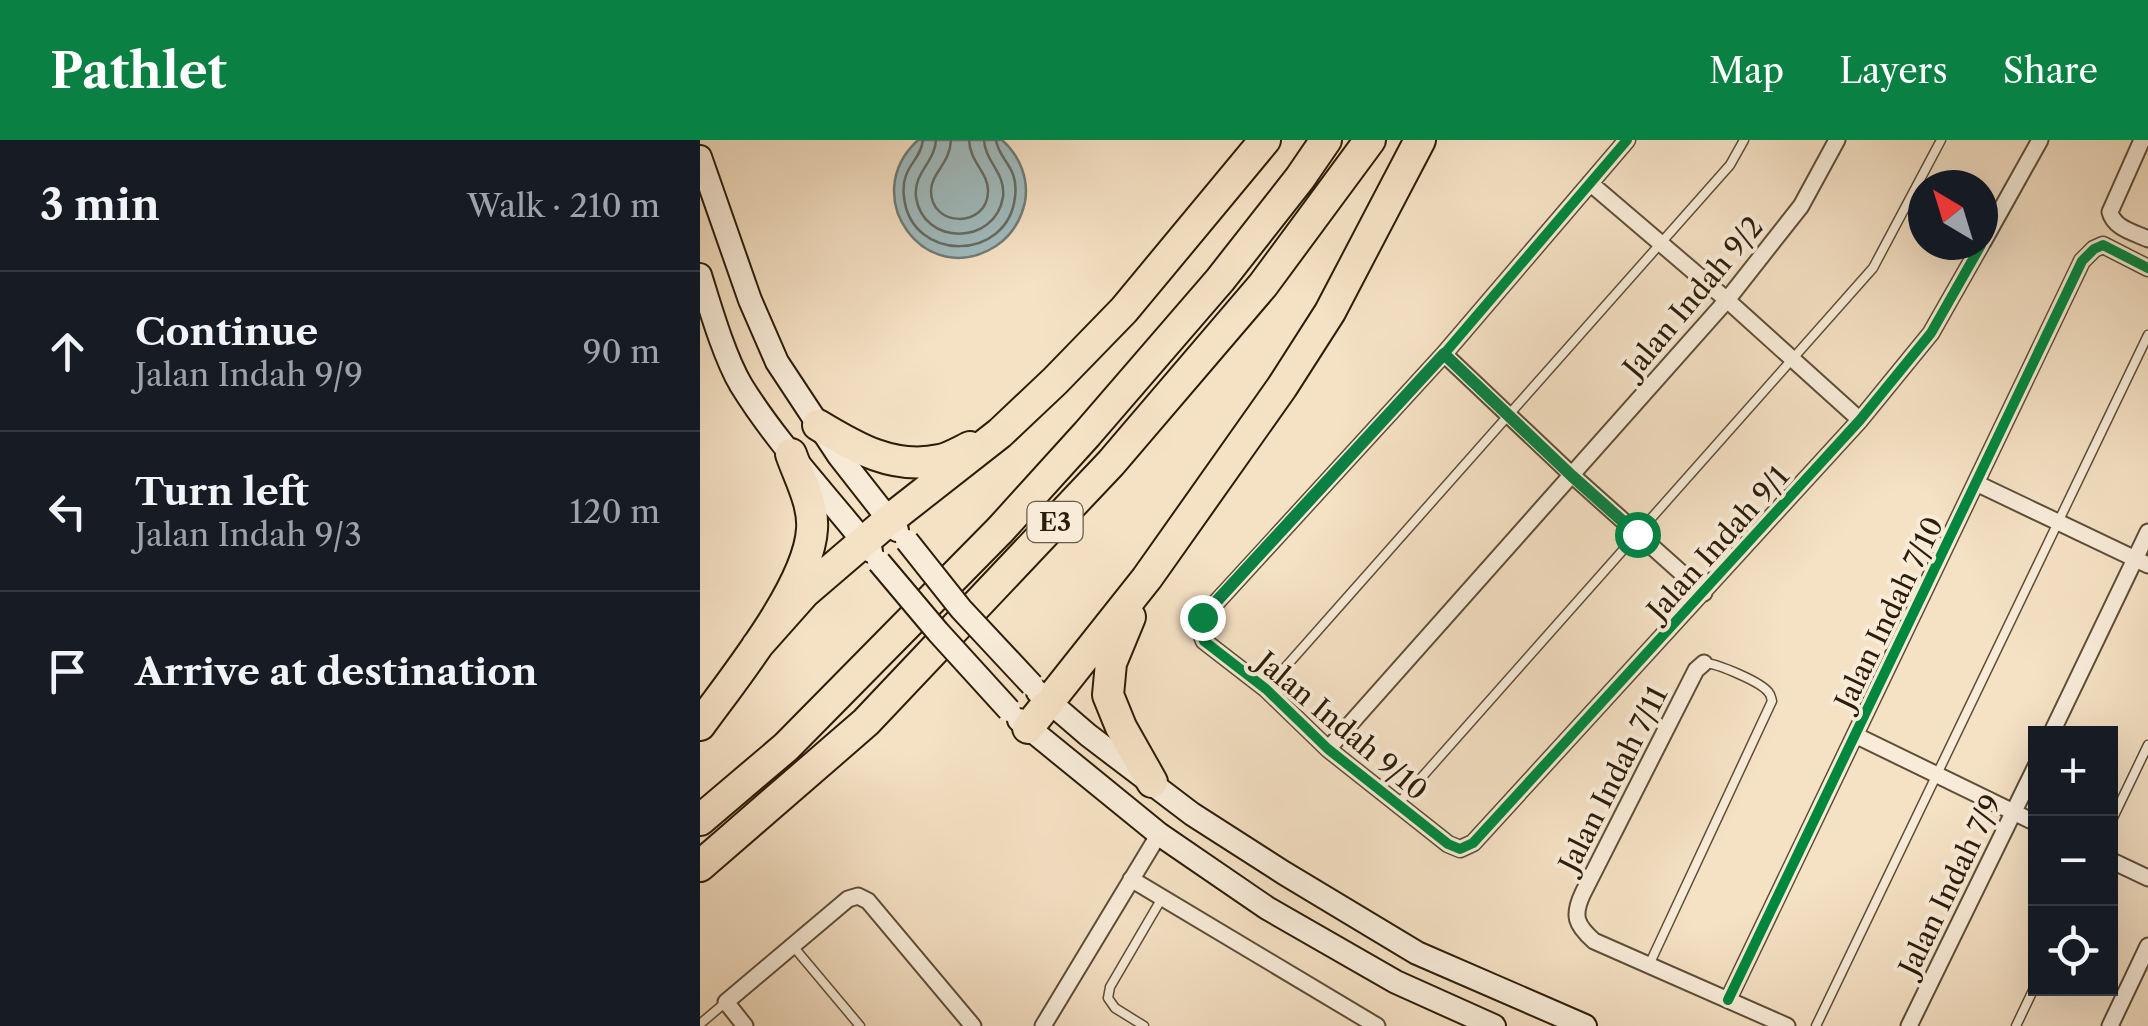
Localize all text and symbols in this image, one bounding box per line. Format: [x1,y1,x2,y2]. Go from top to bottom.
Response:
text: Pathlet [50,41,227,100]
text: Map [1709,49,1784,92]
text: Layers [1839,49,1948,92]
text: Share [2003,49,2098,92]
north arrow [1908,170,1998,260]
text: 3 min [40,179,160,231]
text: Walk · 210 m [467,186,660,225]
street label: Jalan Indah 9/2 [1613,210,1770,387]
text: Continue [135,308,318,355]
icon: ahead [40,324,95,379]
text: 90 m [583,332,660,371]
text: Jalan Indah 9/9 [135,355,363,394]
street label: Jalan Indah 9/1 [1638,459,1796,630]
text: Turn left [135,468,309,515]
icon: left [40,484,95,539]
text: 120 m [570,492,660,531]
road number: E3 [1028,502,1082,542]
street label: Jalan Indah 7/10 [1826,511,1950,718]
route start [1615,512,1661,558]
text: Jalan Indah 9/3 [135,515,362,554]
route end [1180,595,1226,641]
street label: Jalan Indah 9/10 [1247,642,1434,807]
icon: arrive [40,644,95,699]
text: Arrive at destination [135,648,538,695]
street label: Jalan Indah 7/11 [1550,680,1675,881]
map controls [2028,726,2118,996]
button: + [2028,726,2118,816]
street label: Jalan Indah 7/9 [1890,789,2008,984]
button: − [2028,816,2118,906]
button: locate [2028,906,2118,996]

